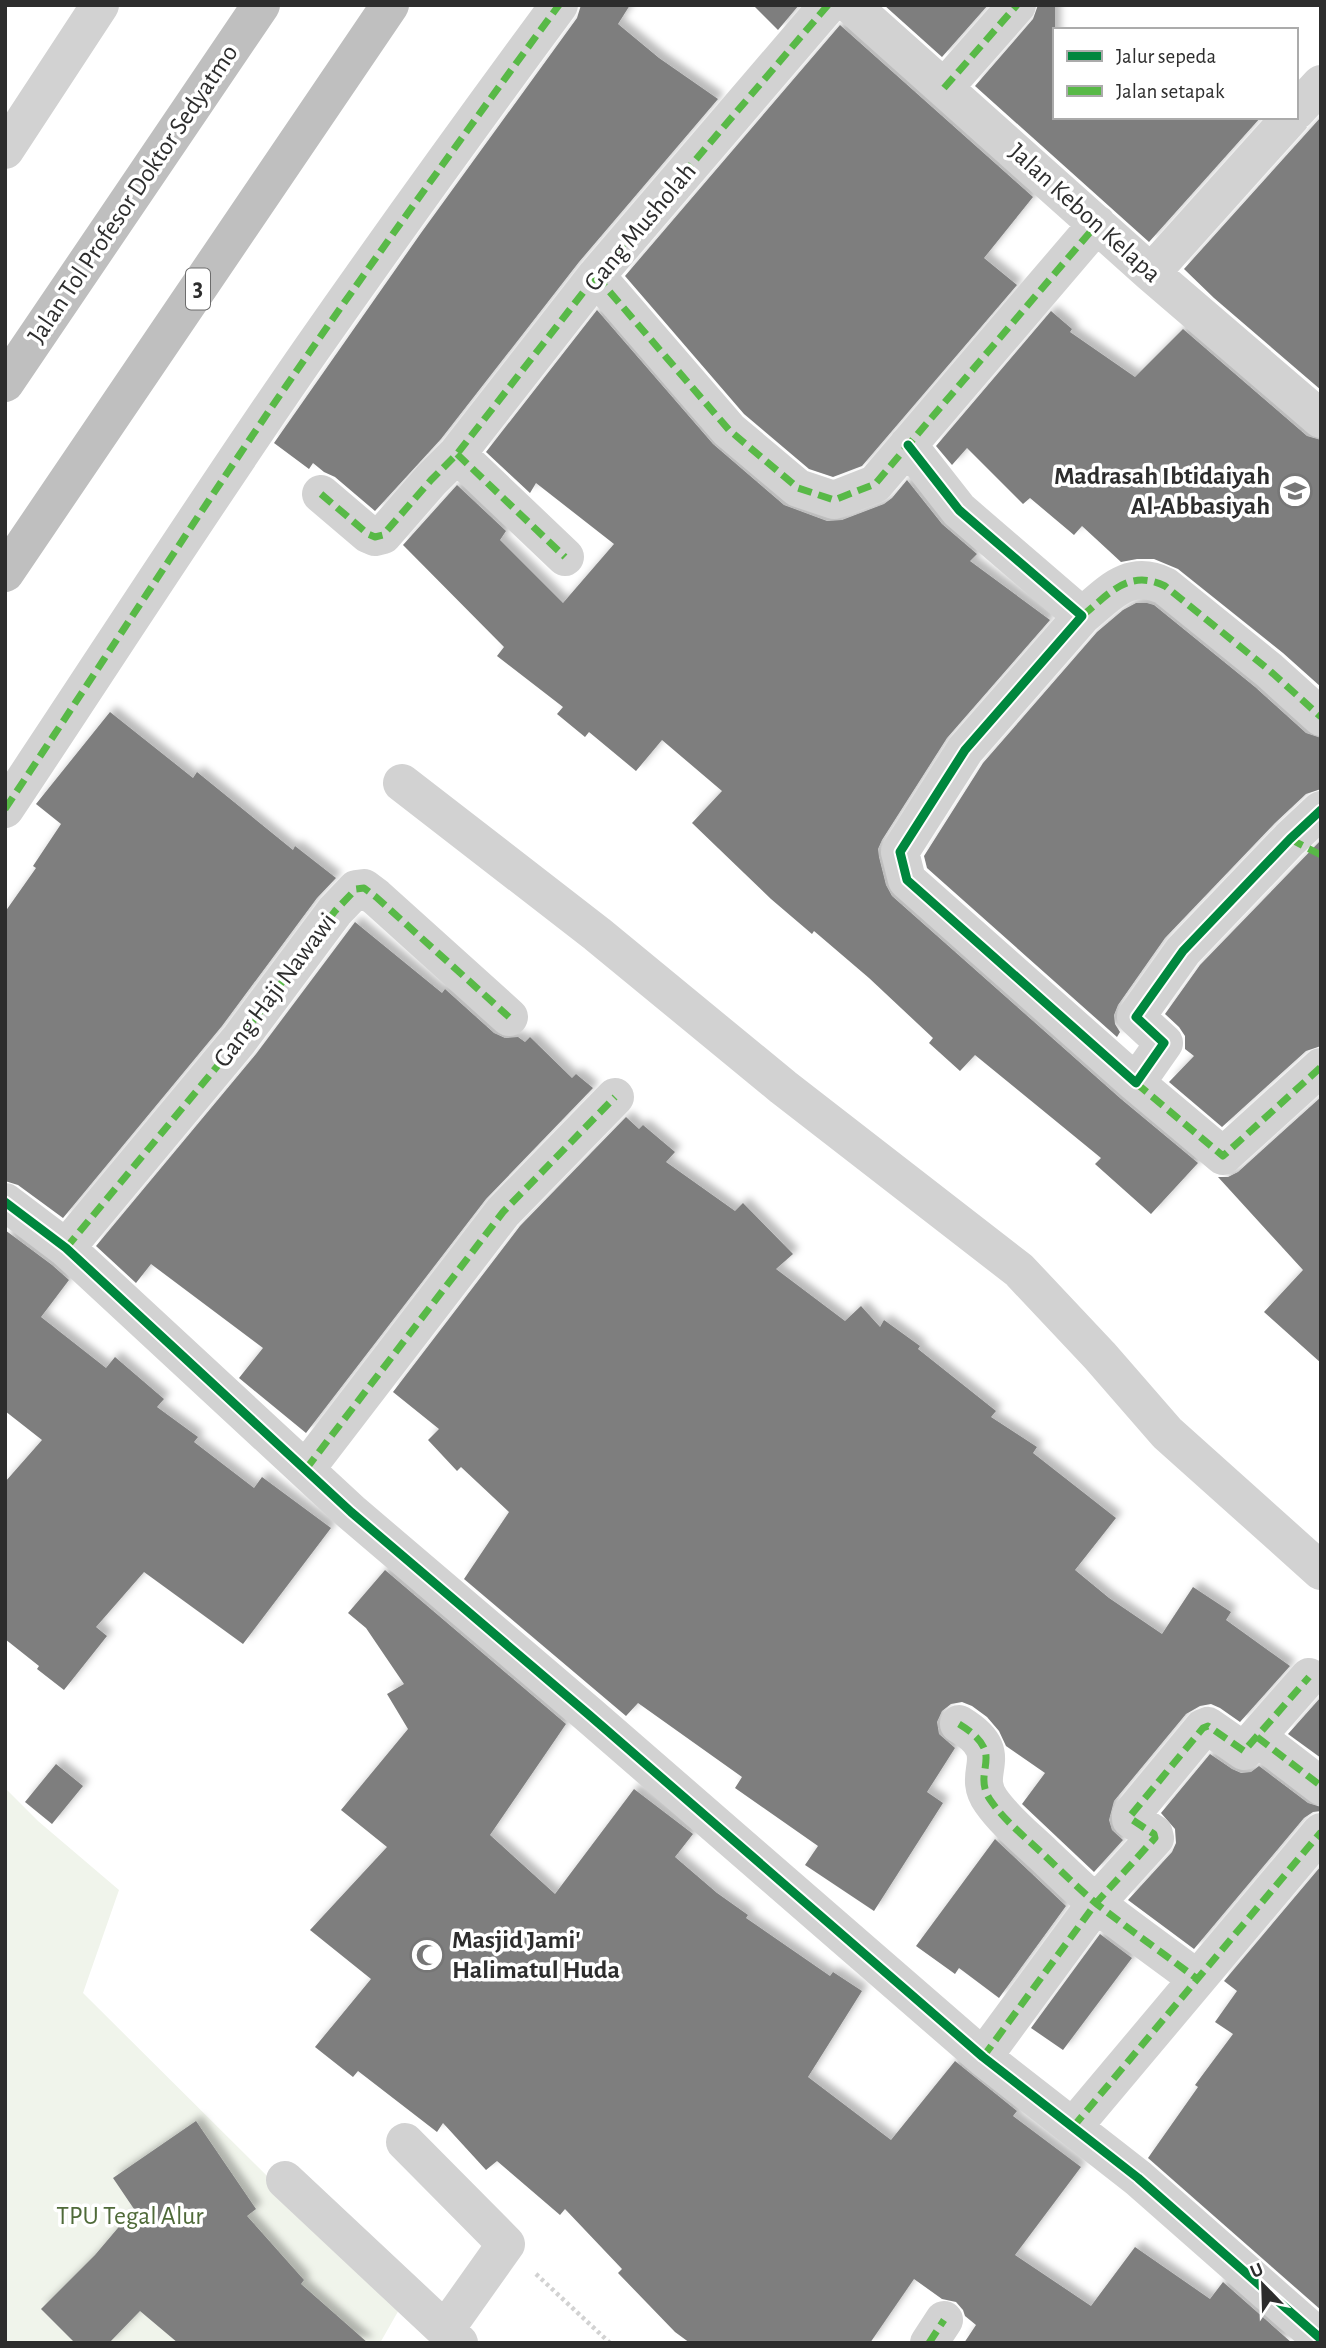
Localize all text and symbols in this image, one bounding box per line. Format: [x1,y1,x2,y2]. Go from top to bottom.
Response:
legend [1053,28,1298,119]
street label: Jalan Tol Profesor Doktor Sedyatmo [23,40,243,348]
text: Jalur sepeda [1116,46,1216,67]
text: Jalan setapak [1116,81,1225,102]
street label: Jalan Kebon Kelapa [1004,138,1166,288]
street label: Gang Musholah [579,158,701,296]
road number: 3 [186,268,210,310]
place label: Madrasah Ibtidaiyah Al-Abbasiyah [1054,463,1270,519]
school or university icon: Madrasah Ibtidaiyah Al-Abbasiyah [1276,472,1314,510]
street label: Gang Haji Nawawi [209,908,341,1072]
place label: Masjid Jami' Halimatul Huda [452,1927,620,1983]
mosque icon: Masjid Jami' Halimatul Huda [408,1936,446,1974]
park label: TPU Tegal Alur [56,2203,204,2229]
north arrow [1228,2250,1298,2320]
text: U [1248,2260,1266,2282]

